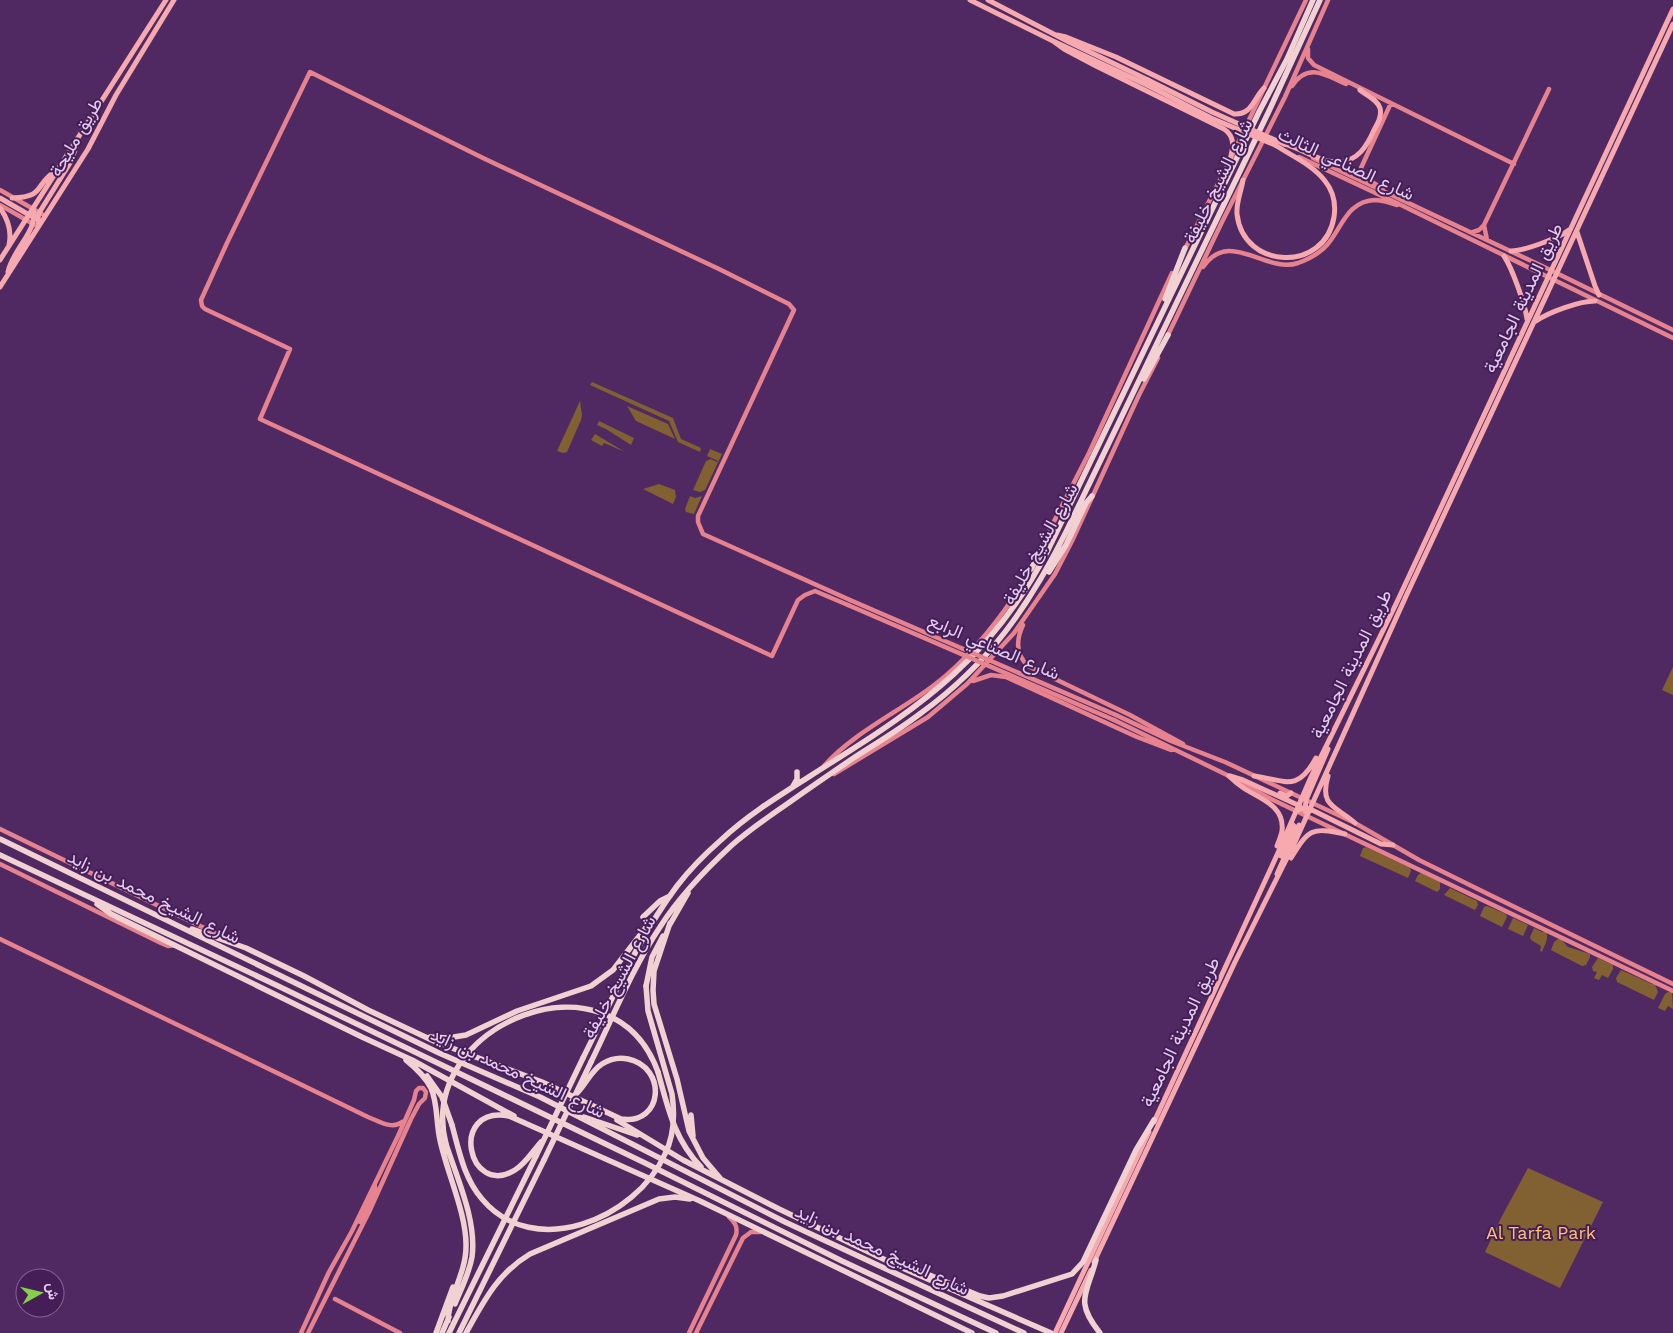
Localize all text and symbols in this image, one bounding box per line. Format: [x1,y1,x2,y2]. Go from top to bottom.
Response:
street label: طريق مليحة [45,93,107,181]
street label: شارع الشيخ خليفة [1178,115,1258,247]
street label: شارع الصناعي الثالث [1273,123,1418,209]
street label: طريق المدينة الجامعية [1479,220,1567,376]
street label: شارع الشيخ خليفة [998,479,1083,609]
street label: طريق المدينة الجامعية [1305,586,1397,742]
street label: شارع الصناعي الرابع [923,609,1063,688]
street label: شارع الشيخ محمد بن زايد [64,846,244,949]
street label: شارع الشيخ خليفة [577,912,661,1042]
street label: طريق المدينة الجامعية [1136,954,1224,1110]
street label: شارع الشيخ محمد بن زايد [427,1023,609,1124]
street label: شارع الشيخ محمد بن زايد [791,1200,973,1301]
park label: Al Tarfa Park [1486,1222,1596,1243]
north arrow [15,1268,65,1318]
text: ش [43,1282,62,1301]

